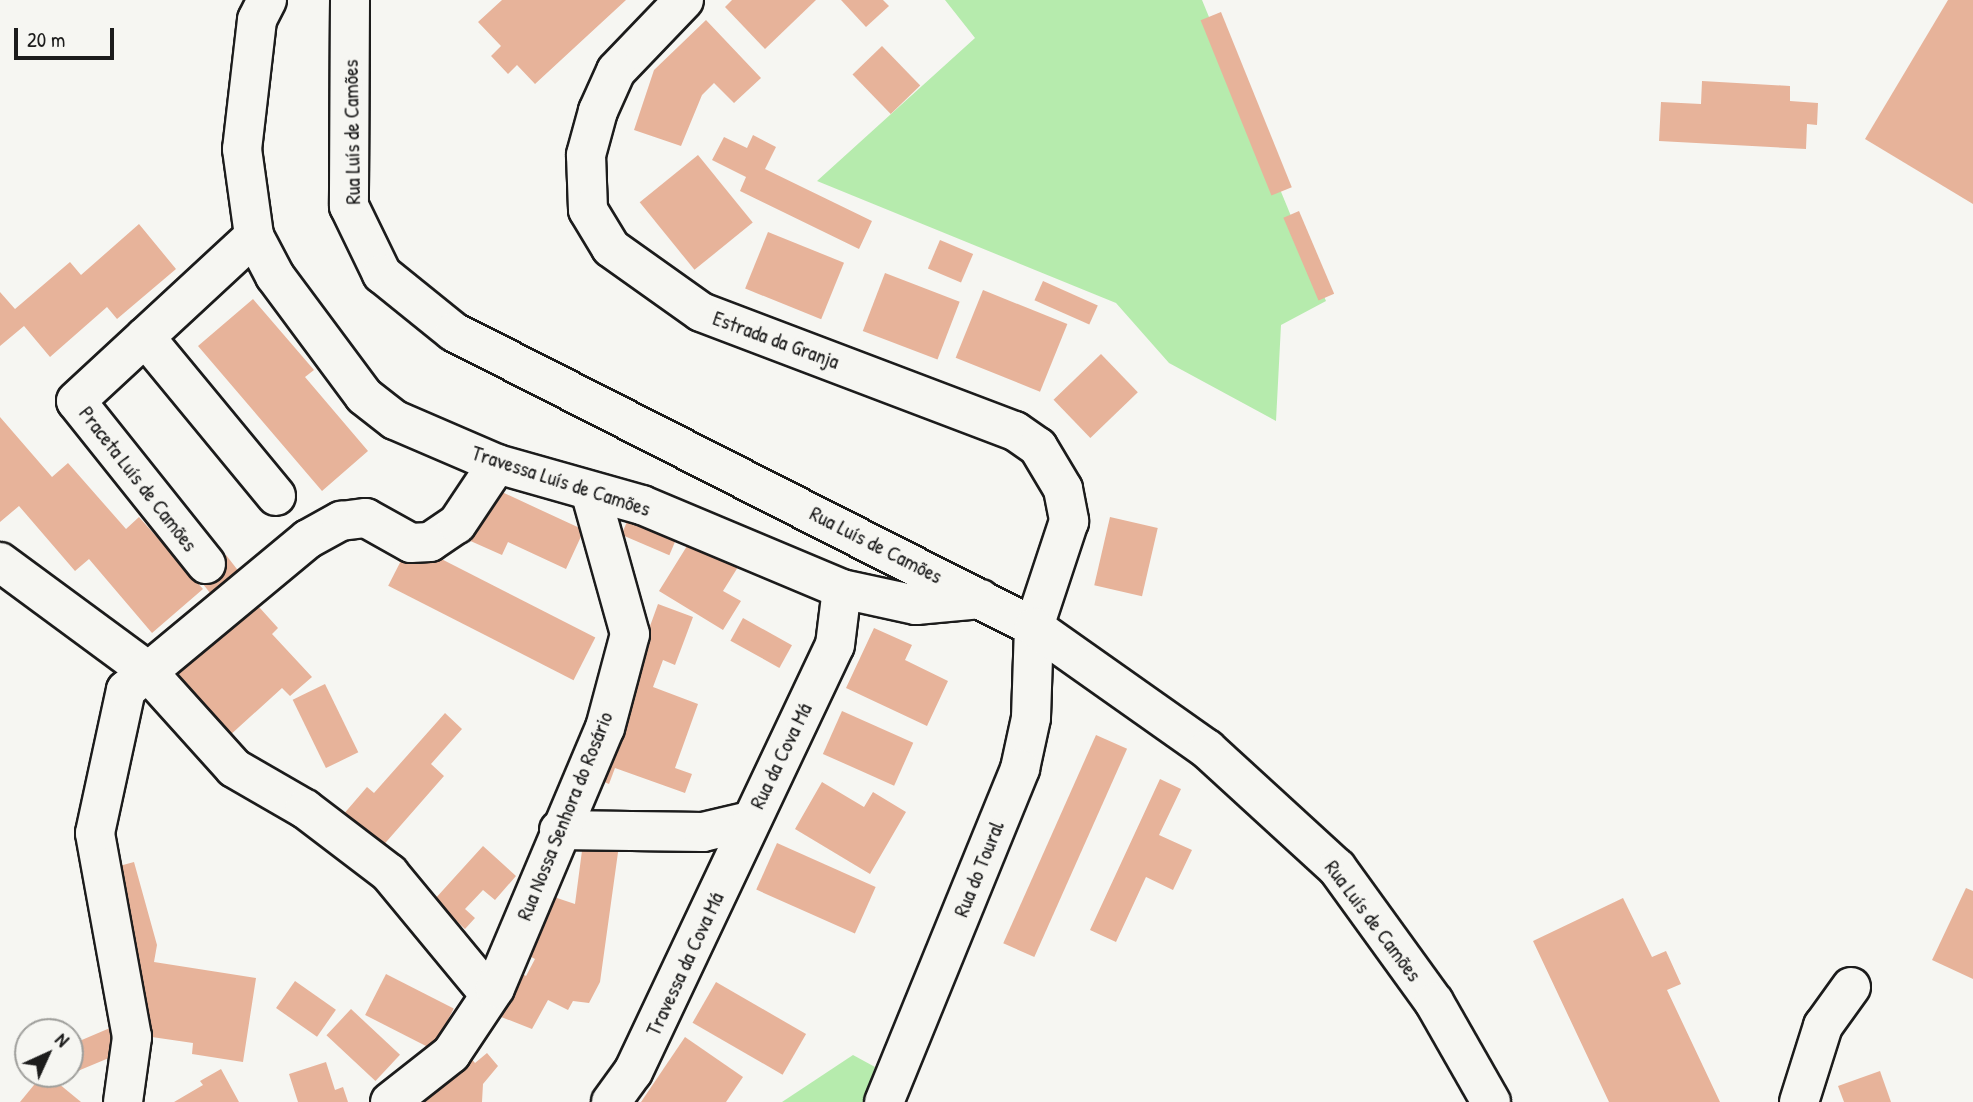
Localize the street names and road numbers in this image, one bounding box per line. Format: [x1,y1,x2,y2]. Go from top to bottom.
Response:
street label: Rua Luís de Camões [338,59,366,205]
street label: Estrada da Granja [709,306,843,374]
street label: Praceta Luís de Camões [73,401,203,557]
street label: Travessa Luís de Camões [469,440,653,522]
street label: Rua Luís de Camões [806,501,946,589]
street label: Rua da Cova Má [745,699,817,813]
street label: Rua Nossa Senhora do Rosário [512,708,618,924]
street label: Rua do Toural [948,817,1010,921]
street label: Rua Luís de Camões [1319,855,1427,987]
street label: Travessa da Cova Má [641,888,729,1040]

